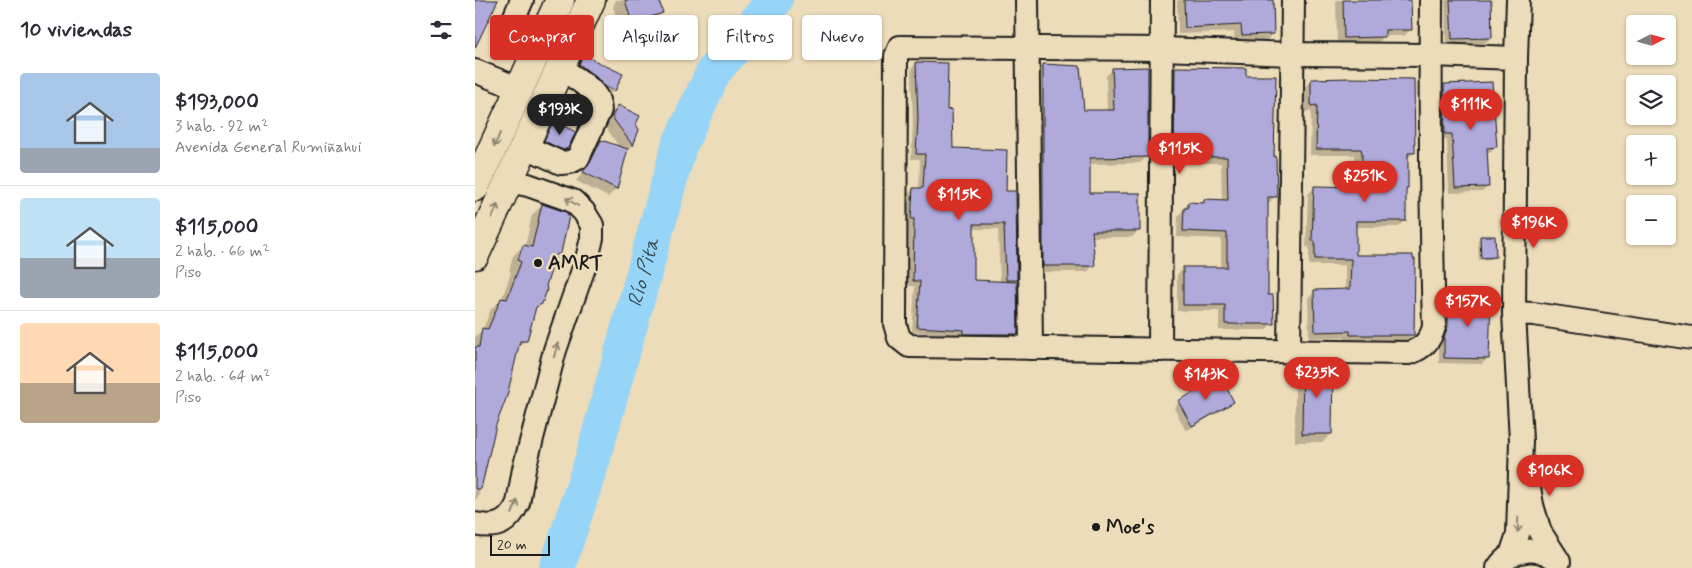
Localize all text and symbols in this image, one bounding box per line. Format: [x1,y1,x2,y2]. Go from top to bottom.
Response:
chip: Comprar [490,15,594,60]
chip: Alquilar [604,15,698,60]
chip: Filtros [708,15,792,60]
chip: Nuevo [802,15,882,60]
north arrow [1626,15,1676,65]
map controls [1626,15,1676,245]
text: 10 viviendas [20,16,132,44]
icon: filters [427,16,455,44]
button: layers [1626,75,1676,125]
text: $193,000 [175,88,259,116]
pin: $111K [1436,88,1506,131]
icon: home [60,93,120,153]
pin: $193K [525,94,595,136]
text: $111K [1451,94,1491,115]
text: $193K [538,99,582,120]
text: 3 hab. · 92 m² [175,116,268,137]
one-way arrow [491,132,501,147]
pin: $115K [1145,132,1215,175]
button: + [1626,135,1676,185]
text: Avenida General Rumiñahui [175,137,361,158]
text: $115K [1158,138,1202,159]
pin: $251K [1330,160,1400,203]
text: $251K [1343,166,1387,187]
pin: $115K [924,178,994,221]
text: $115K [937,184,981,205]
button: − [1626,195,1676,245]
one-way arrow [565,197,579,207]
one-way arrow [491,204,500,219]
pin: $196K [1499,206,1569,249]
text: $196K [1512,212,1556,233]
text: $115,000 [175,213,258,241]
icon: home [60,218,120,278]
water label: Río Pita [621,234,667,310]
text: 2 hab. · 66 m² [175,241,270,262]
place label: AMRT [548,250,603,277]
marker: AMRT [532,257,544,269]
text: Piso [175,262,201,283]
pin: $157K [1433,286,1503,328]
text: $157K [1445,291,1491,312]
text: $115,000 [175,338,258,366]
icon: home [60,343,120,403]
one-way arrow [551,343,561,359]
pin: $235K [1282,356,1352,399]
pin: $143K [1171,358,1241,401]
text: $235K [1295,362,1339,383]
text: $143K [1184,364,1228,385]
text: 2 hab. · 64 m² [175,366,270,387]
text: Piso [175,387,201,408]
pin: $106K [1515,454,1585,497]
text: $106K [1528,460,1572,481]
one-way arrow [512,500,521,515]
place label: Moe's [1106,514,1154,541]
one-way arrow [1513,516,1523,533]
marker: Moe's [1090,521,1102,533]
scale bar [490,533,550,556]
text: 20 m [497,536,527,554]

